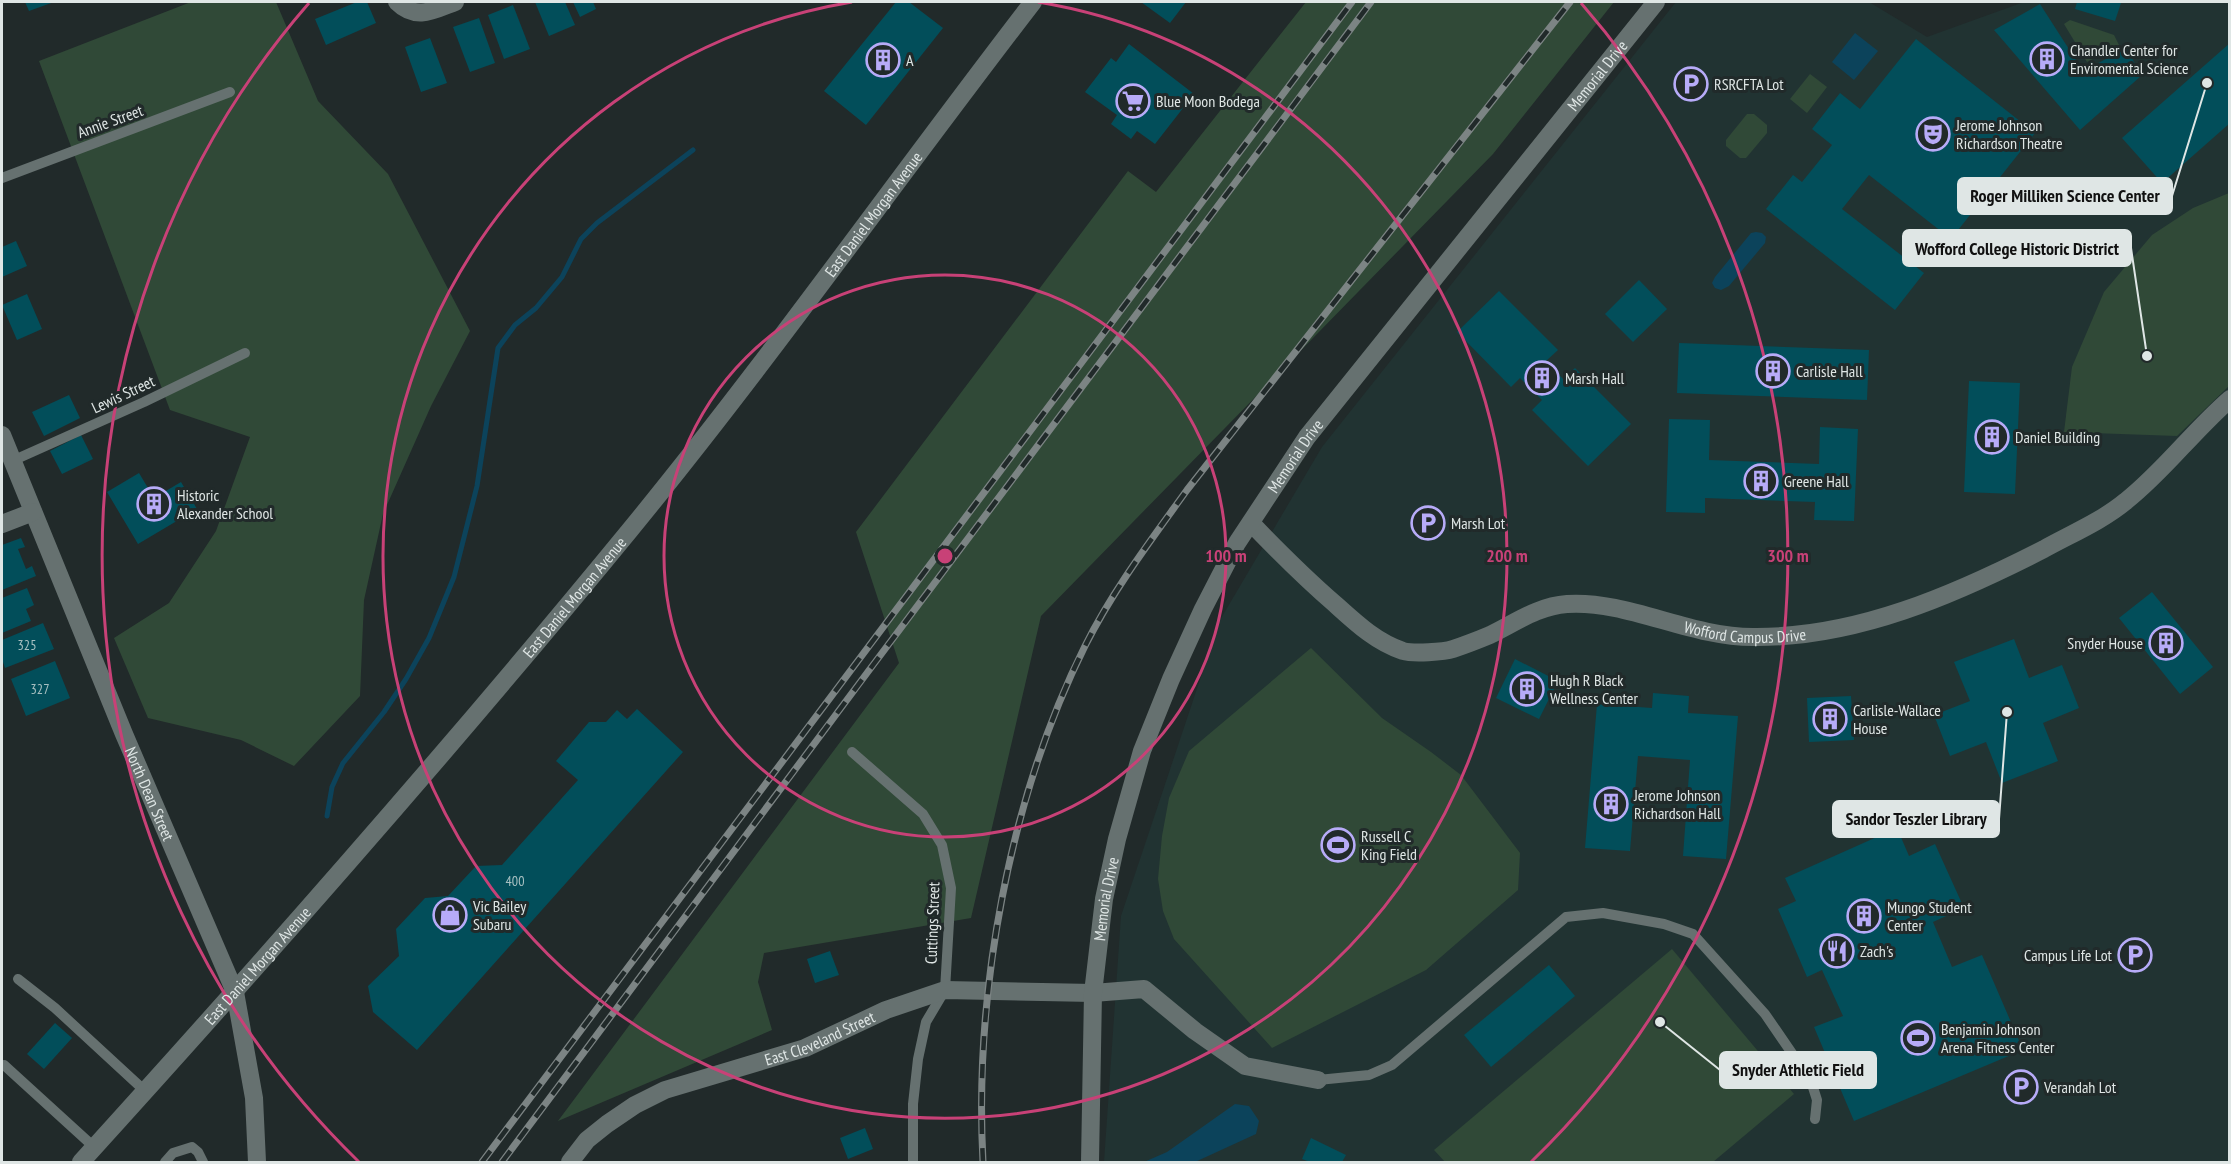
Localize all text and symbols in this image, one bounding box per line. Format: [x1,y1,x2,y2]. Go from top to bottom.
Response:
street label: Memorial Drive [1563,36,1631,115]
place label: Chandler Center for Enviromental Science [2070,40,2189,78]
building icon: Chandler Center for Enviromental Science [2029,41,2065,77]
building icon: A [865,42,901,78]
place label: A [906,50,914,70]
parking icon: RSRCFTA Lot [1673,66,1709,102]
place label: RSRCFTA Lot [1714,74,1784,94]
supermarket icon: Blue Moon Bodega [1115,83,1151,119]
place label: Blue Moon Bodega [1156,91,1260,111]
street label: Annie Street [75,100,146,142]
place label: Jerome Johnson Richardson Theatre [1955,115,2063,153]
theatre icon: Jerome Johnson Richardson Theatre [1915,116,1951,152]
street label: East Daniel Morgan Avenue [820,148,926,281]
callout: Roger Milliken Science Center [1958,178,2172,214]
text: Roger Milliken Science Center [1970,184,2160,207]
callout: Wofford College Historic District [1903,230,2131,266]
text: Wofford College Historic District [1914,237,2120,260]
building icon: Carlisle Hall [1755,353,1791,389]
building icon: Marsh Hall [1524,360,1560,396]
place label: Carlisle Hall [1796,361,1863,381]
place label: Marsh Hall [1565,368,1625,388]
street label: Lewis Street [88,370,158,417]
street label: Memorial Drive [1263,415,1327,497]
building icon: Daniel Building [1974,419,2010,455]
place label: Daniel Building [2015,427,2100,447]
building icon: Greene Hall [1743,463,1779,499]
place label: Greene Hall [1784,471,1849,491]
place label: Historic Alexander School [177,485,273,523]
building icon: Historic Alexander School [136,486,172,522]
parking icon: Marsh Lot [1410,505,1446,541]
place label: Marsh Lot [1451,513,1506,533]
street label: East Daniel Morgan Avenue [518,533,630,662]
text: 100 m [1205,544,1247,567]
text: 200 m [1486,544,1528,567]
text: 300 m [1767,544,1809,567]
centre of rings [935,546,955,566]
street label: Wofford Campus Drive [1682,616,1807,647]
building icon: Snyder House [2148,625,2184,661]
place label: Snyder House [2067,633,2143,653]
house number: 325 [18,636,36,654]
place label: Hugh R Black Wellness Center [1550,670,1638,708]
building icon: Hugh R Black Wellness Center [1509,671,1545,707]
house number: 327 [31,680,49,698]
place label: Carlisle-Wallace House [1853,700,1941,738]
building icon: Carlisle-Wallace House [1812,701,1848,737]
street label: North Dean Street [121,744,179,844]
place label: Jerome Johnson Richardson Hall [1633,785,1721,823]
building icon: Jerome Johnson Richardson Hall [1593,786,1629,822]
callout: Sandor Teszler Library [1833,801,1999,837]
text: Sandor Teszler Library [1845,807,1987,830]
place label: Russell C King Field [1361,826,1417,864]
sports icon: Russell C King Field [1320,827,1356,863]
street label: Memorial Drive [1089,855,1123,942]
house number: 400 [506,872,524,890]
street label: Cuttings Street [921,881,943,964]
place label: Vic Bailey Subaru [472,896,526,934]
shop icon: Vic Bailey Subaru [432,897,468,933]
place label: Mungo Student Center [1887,897,1972,935]
building icon: Mungo Student Center [1846,898,1882,934]
street label: East Daniel Morgan Avenue [200,902,315,1029]
restaurant icon: Zach's [1819,933,1855,969]
parking icon: Campus Life Lot [2117,937,2153,973]
place label: Zach's [1860,941,1893,961]
place label: Campus Life Lot [2024,945,2113,965]
street label: East Cleveland Street [762,1007,878,1070]
place label: Benjamin Johnson Arena Fitness Center [1941,1019,2055,1057]
sports icon: Benjamin Johnson Arena Fitness Center [1900,1020,1936,1056]
callout: Snyder Athletic Field [1720,1052,1876,1088]
text: Snyder Athletic Field [1732,1058,1864,1081]
parking icon: Verandah Lot [2003,1069,2039,1105]
place label: Verandah Lot [2043,1077,2117,1097]

